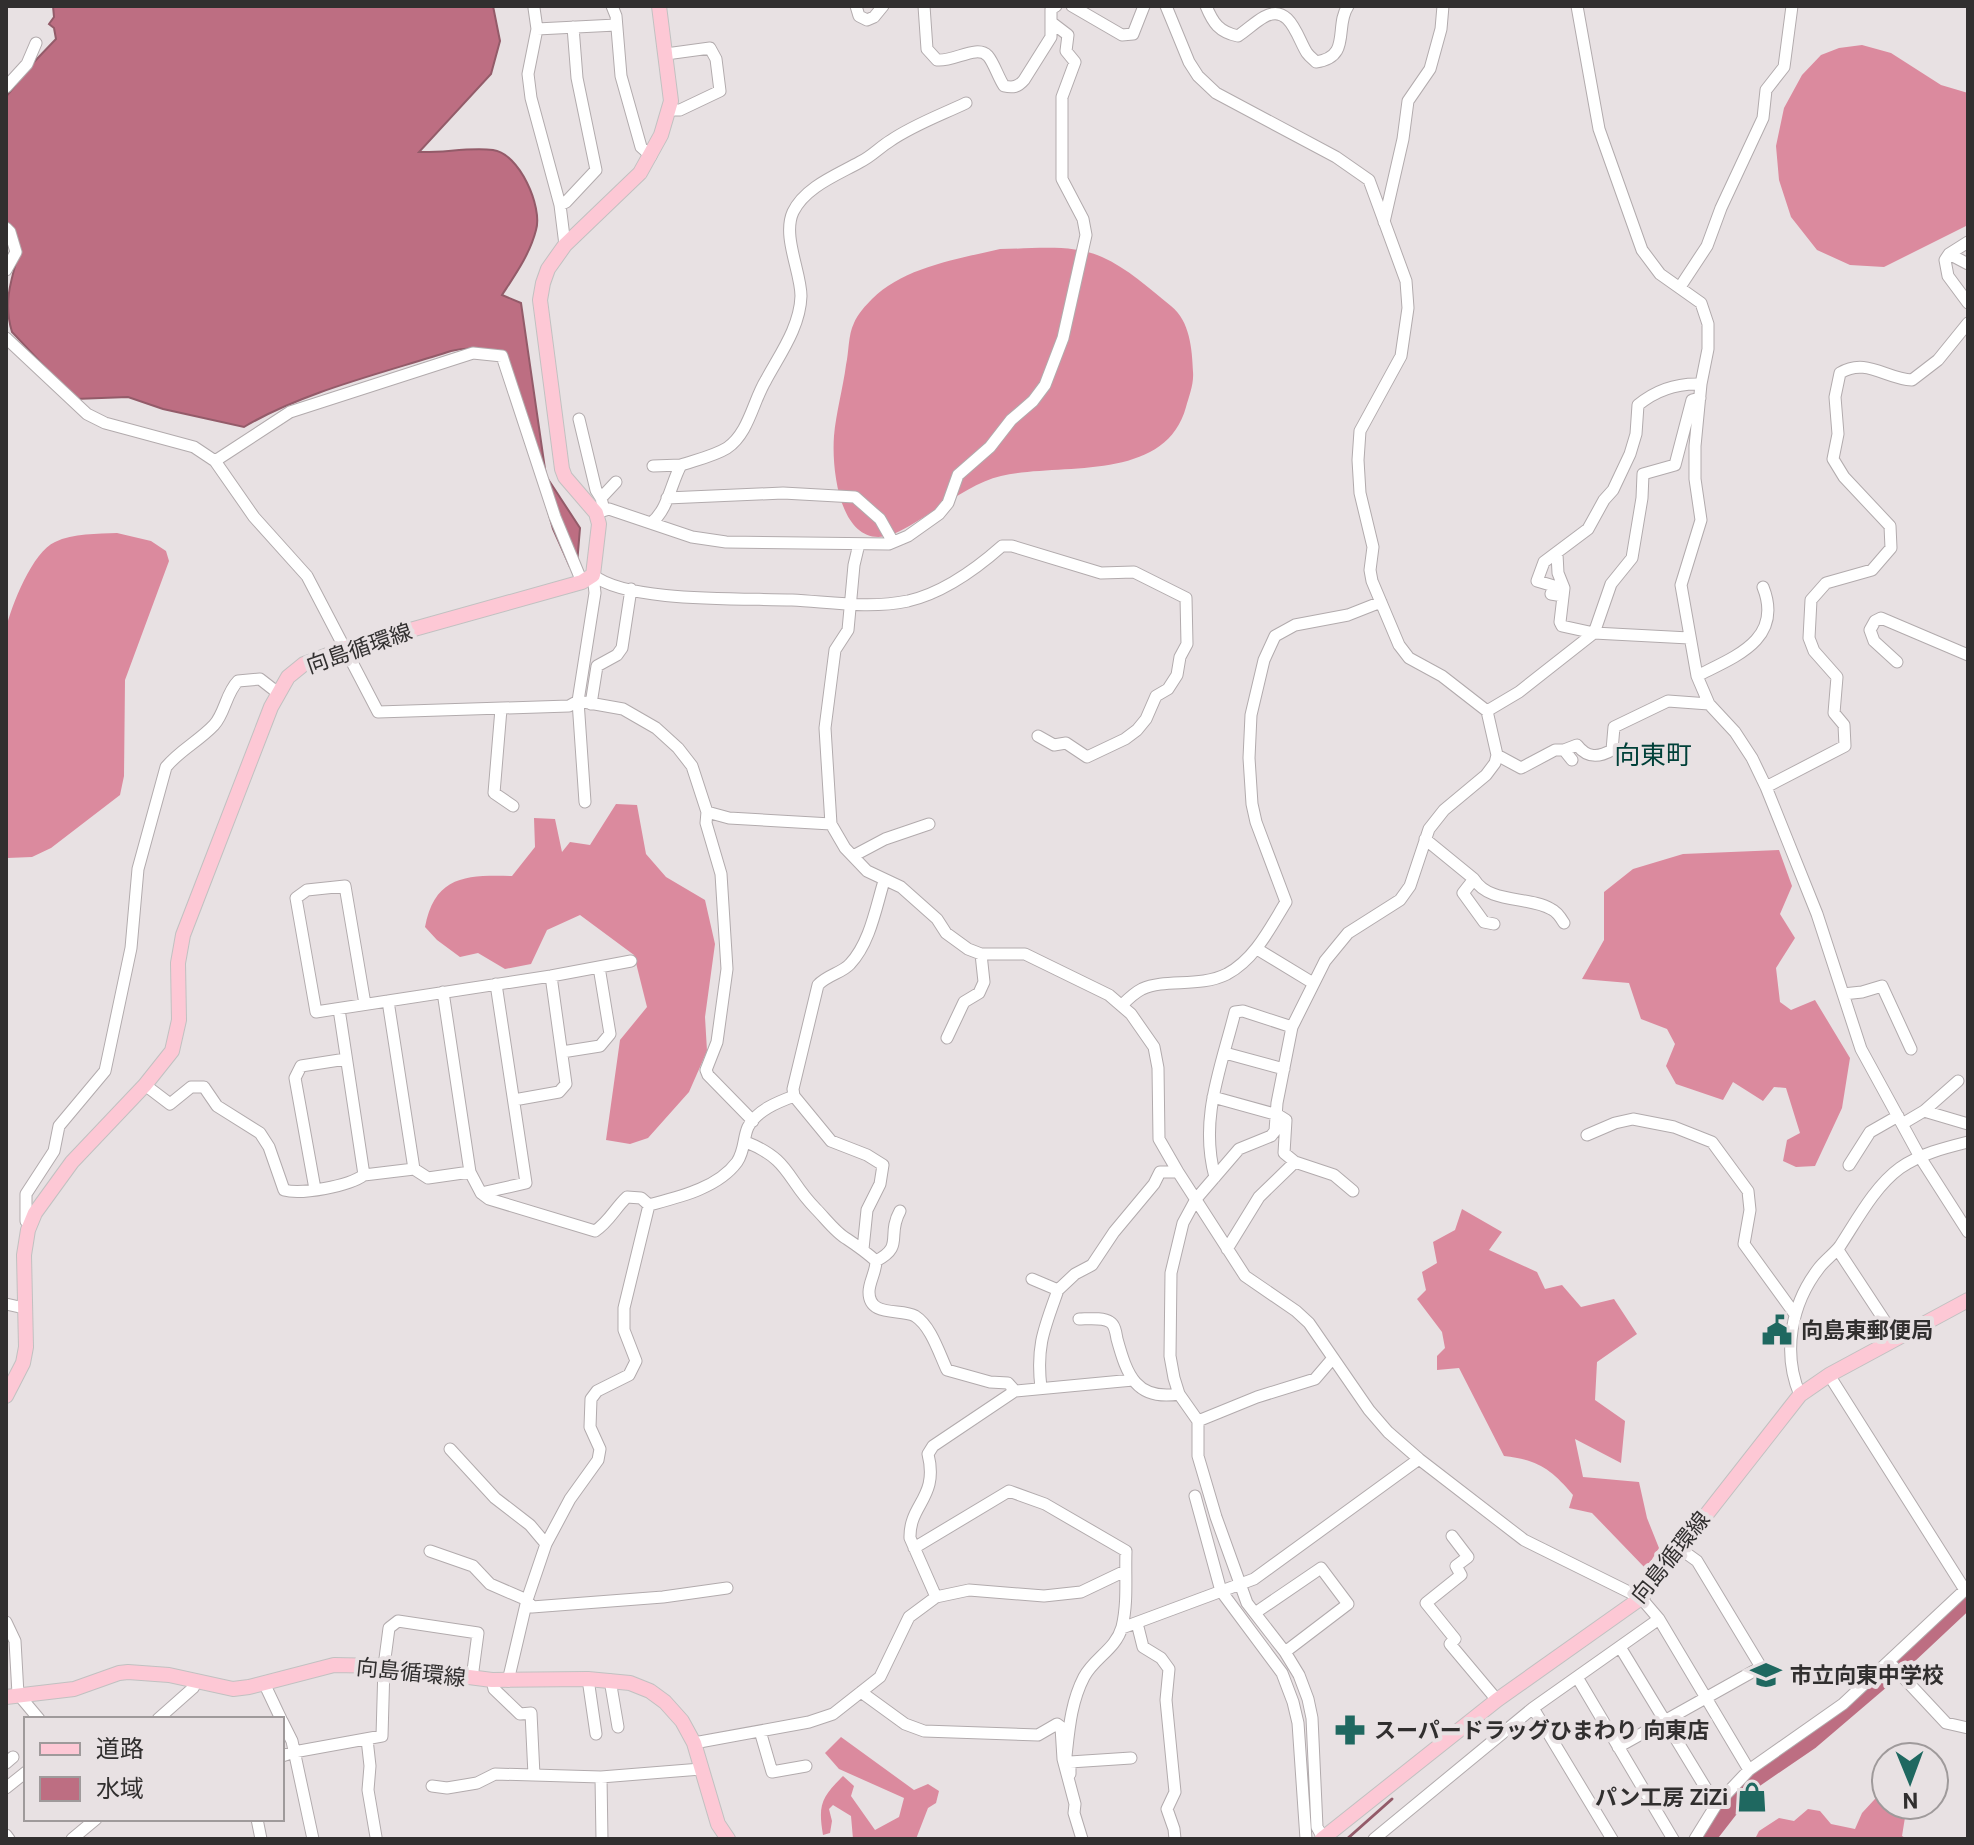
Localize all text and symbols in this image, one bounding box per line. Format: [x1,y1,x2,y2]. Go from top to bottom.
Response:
street label: 向島循環線 [303,619,415,678]
district label: 向東町 [1614,740,1692,770]
public building icon: 向島東郵便局 [1760,1313,1794,1347]
place label: 向島東郵便局 [1801,1318,1933,1343]
street label: 向島循環線 [1626,1507,1715,1608]
street label: 向島循環線 [355,1654,467,1691]
school or university icon: 市立向東中学校 [1749,1658,1783,1692]
place label: 市立向東中学校 [1790,1663,1944,1688]
pharmacy icon: スーパードラッグひまわり 向東店 [1333,1713,1367,1747]
legend [24,1717,284,1821]
place label: スーパードラッグひまわり 向東店 [1374,1718,1709,1743]
text: 道路 [96,1735,144,1763]
north arrow [1870,1741,1950,1821]
text: 水域 [96,1775,144,1803]
shop icon: パン工房 ZiZi [1735,1780,1769,1814]
place label: パン工房 ZiZi [1595,1785,1728,1810]
text: N [1902,1788,1918,1813]

